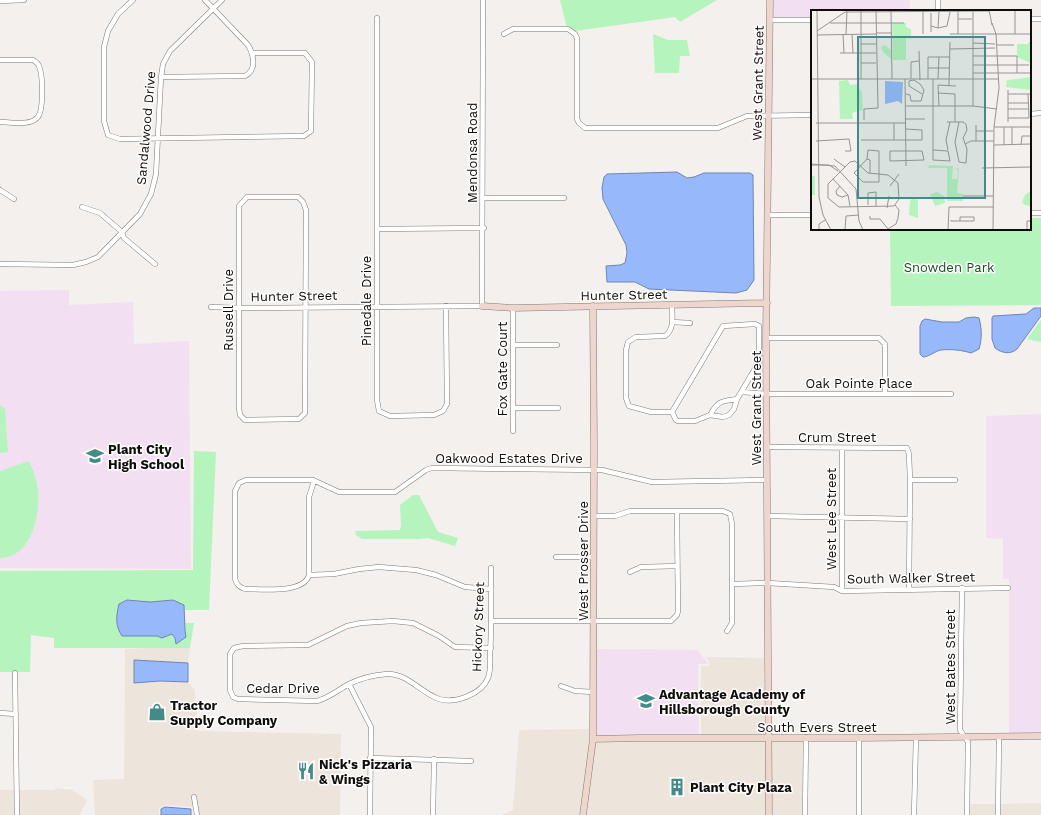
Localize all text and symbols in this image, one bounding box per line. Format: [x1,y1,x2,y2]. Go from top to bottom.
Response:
inset map [811,10,1031,230]
street label: West Grant Street [749,25,767,141]
street label: Sandalwood Drive [134,71,158,185]
street label: Mendonsa Road [465,103,480,203]
street label: Pinedale Drive [359,256,374,346]
park label: Snowden Park [904,260,995,275]
street label: Russell Drive [221,269,236,351]
street label: Hunter Street [580,287,668,303]
street label: Hunter Street [250,288,338,304]
street label: Fox Gate Court [495,321,510,416]
street label: West Grant Street [749,350,764,466]
street label: Oak Pointe Place [805,376,913,391]
street label: Crum Street [798,430,877,445]
place label: Plant City High School [108,442,185,472]
school or university icon: Plant City High School [85,446,105,466]
street label: Oakwood Estates Drive [435,451,583,466]
street label: West Lee Street [824,467,839,570]
street label: West Prosser Drive [576,501,591,621]
street label: South Walker Street [847,569,976,587]
street label: Hickory Street [469,581,487,672]
street label: West Bates Street [943,609,958,725]
street label: Cedar Drive [246,681,320,696]
place label: Advantage Academy of Hillsborough County [659,687,806,717]
school or university icon: Advantage Academy of Hillsborough County [636,691,656,711]
place label: Tractor Supply Company [170,698,278,728]
shop icon: Tractor Supply Company [147,702,167,722]
street label: South Evers Street [757,720,877,735]
place label: Nick's Pizzaria & Wings [319,757,412,787]
restaurant icon: Nick's Pizzaria & Wings [296,761,316,781]
building icon: Plant City Plaza [667,777,687,797]
place label: Plant City Plaza [690,780,792,795]

